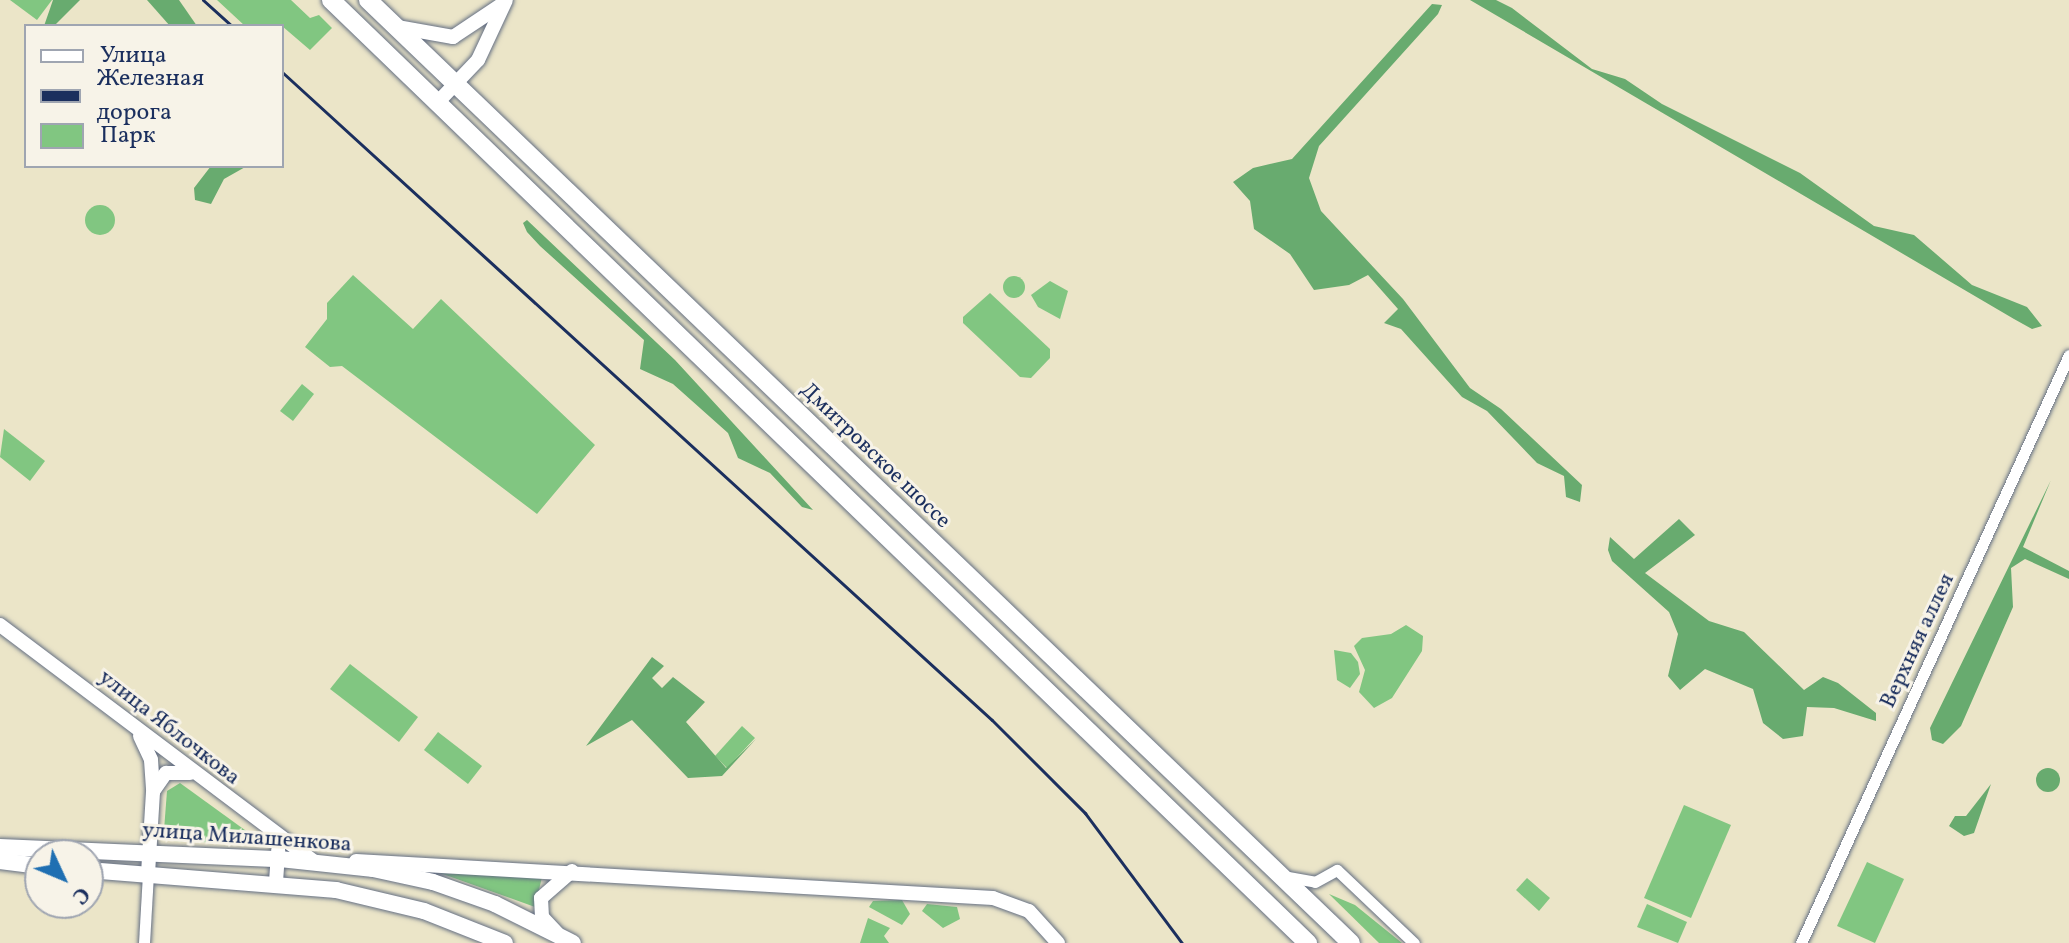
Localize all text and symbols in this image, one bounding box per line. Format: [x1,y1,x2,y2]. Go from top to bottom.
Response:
legend [24,24,284,168]
text: Улица [100,39,167,73]
text: Железная дорога [97,62,204,130]
text: Парк [100,119,156,153]
street label: Дмитровское шоссе [794,378,956,534]
street label: Верхняя аллея [1875,570,1961,712]
street label: улица Яблочкова [93,665,245,791]
street label: улица Милашенкова [141,818,353,858]
north arrow [24,839,104,919]
text: С [64,879,96,910]

